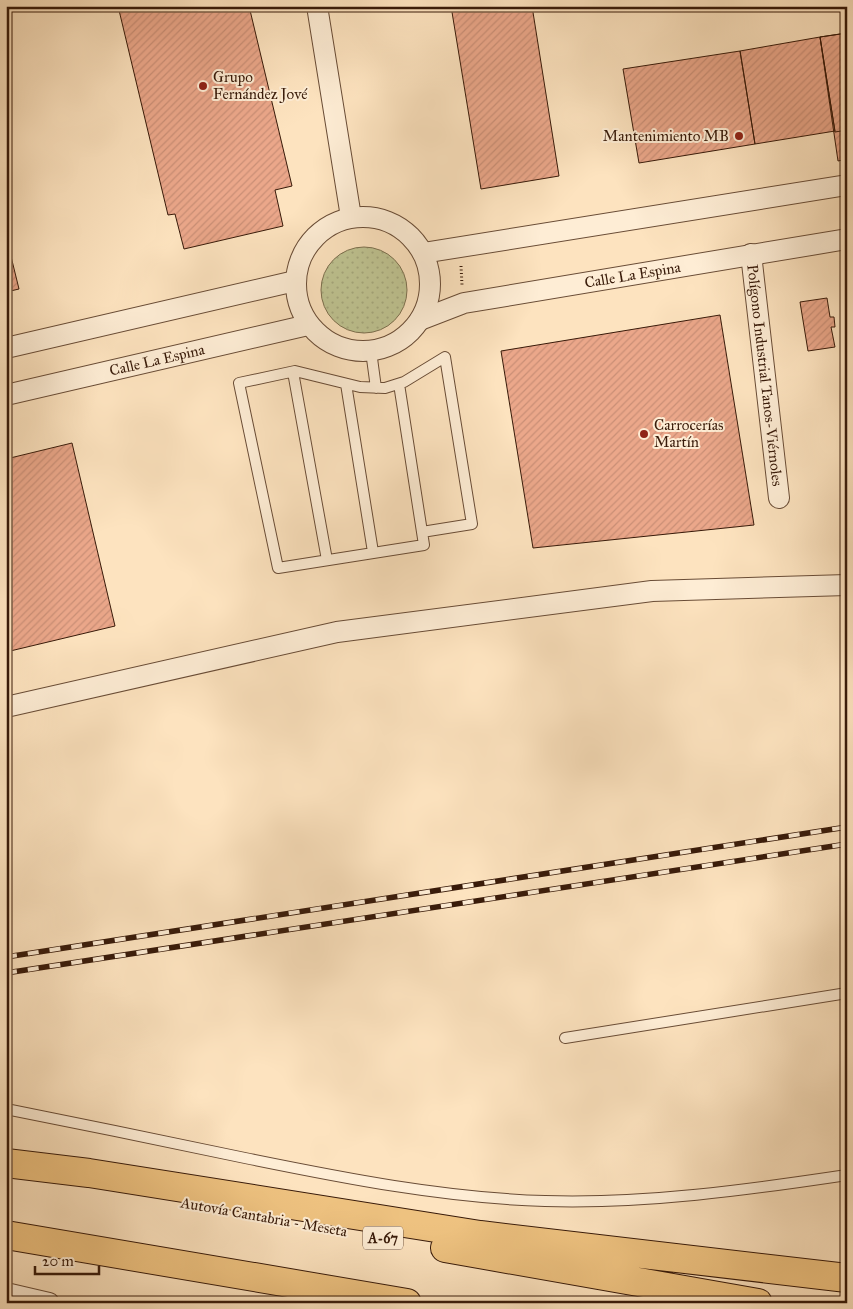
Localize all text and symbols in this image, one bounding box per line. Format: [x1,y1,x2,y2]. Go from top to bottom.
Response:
place label: Grupo Fernández Jové [213,68,308,104]
marker: Grupo Fernández Jové [197,80,209,92]
place label: Mantenimiento MB [603,127,729,145]
marker: Mantenimiento MB [733,130,745,142]
street label: Calle La Espina [583,258,683,292]
street label: Polígono Industrial Tanos-Viérnoles [743,263,787,487]
street label: Calle La Espina [108,340,207,380]
place label: Carrocerías Martín [654,416,724,451]
marker: Carrocerías Martín [638,428,650,440]
street label: Autovía Cantabria - Meseta [178,1193,349,1241]
road number: A-67 [363,1226,403,1250]
scale bar [35,1244,99,1276]
text: 20 m [42,1252,74,1270]

